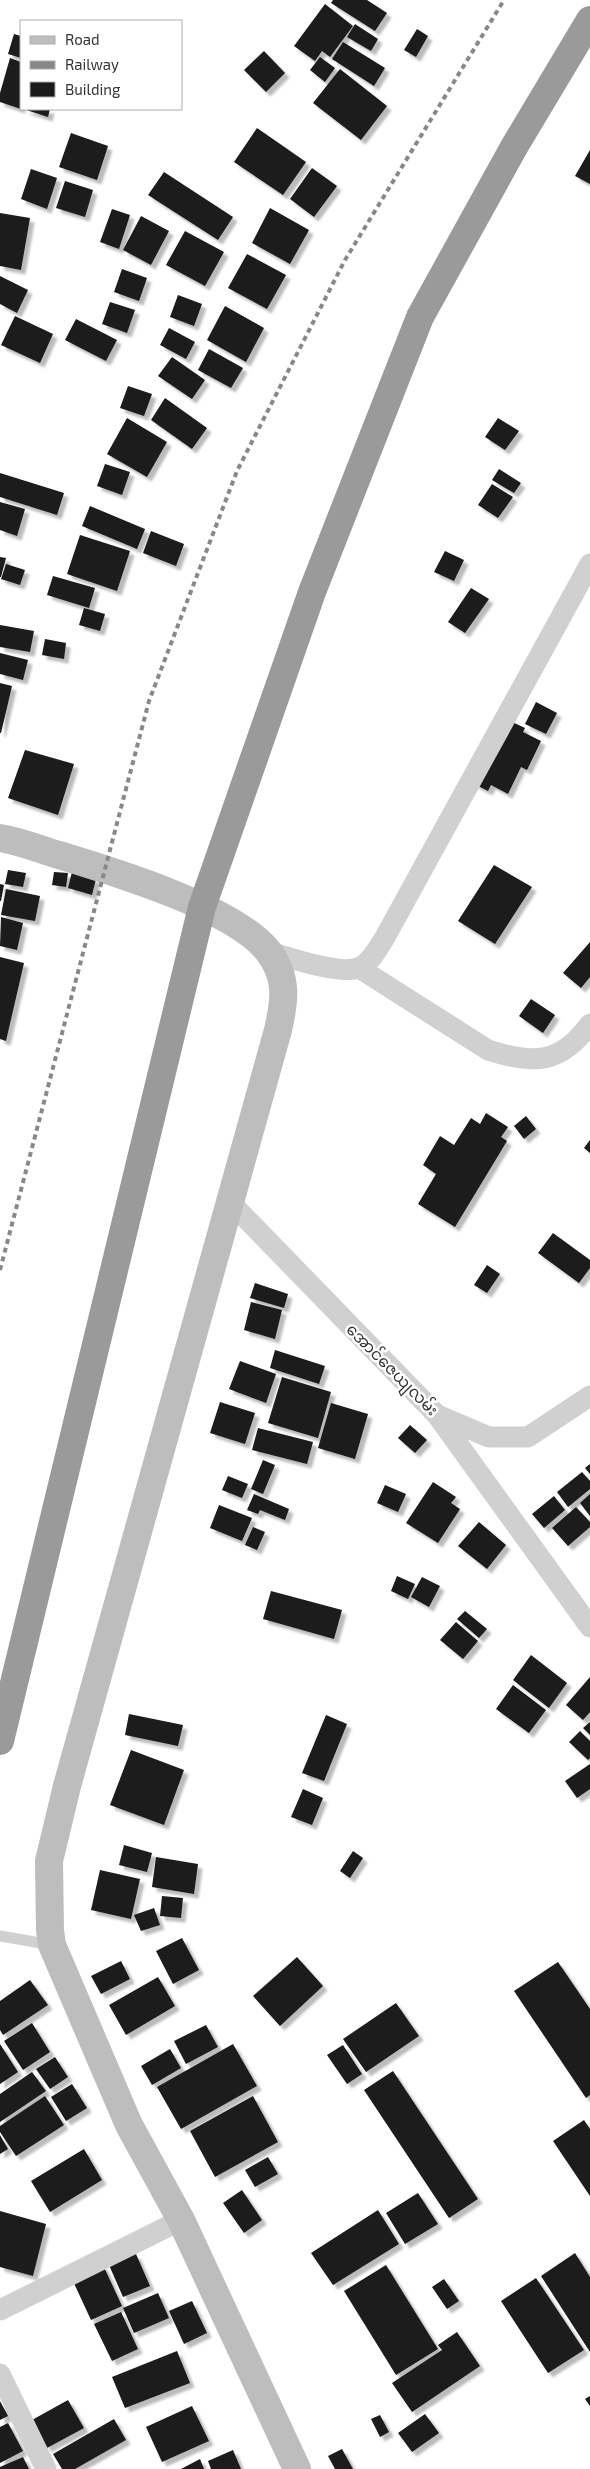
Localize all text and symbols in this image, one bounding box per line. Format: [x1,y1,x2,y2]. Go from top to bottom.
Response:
legend [20,20,182,110]
text: Road [65,30,100,48]
text: Railway [65,55,119,73]
text: Building [65,80,121,98]
street label: အောင်ဇေယျလမ်း [340,1318,444,1422]

